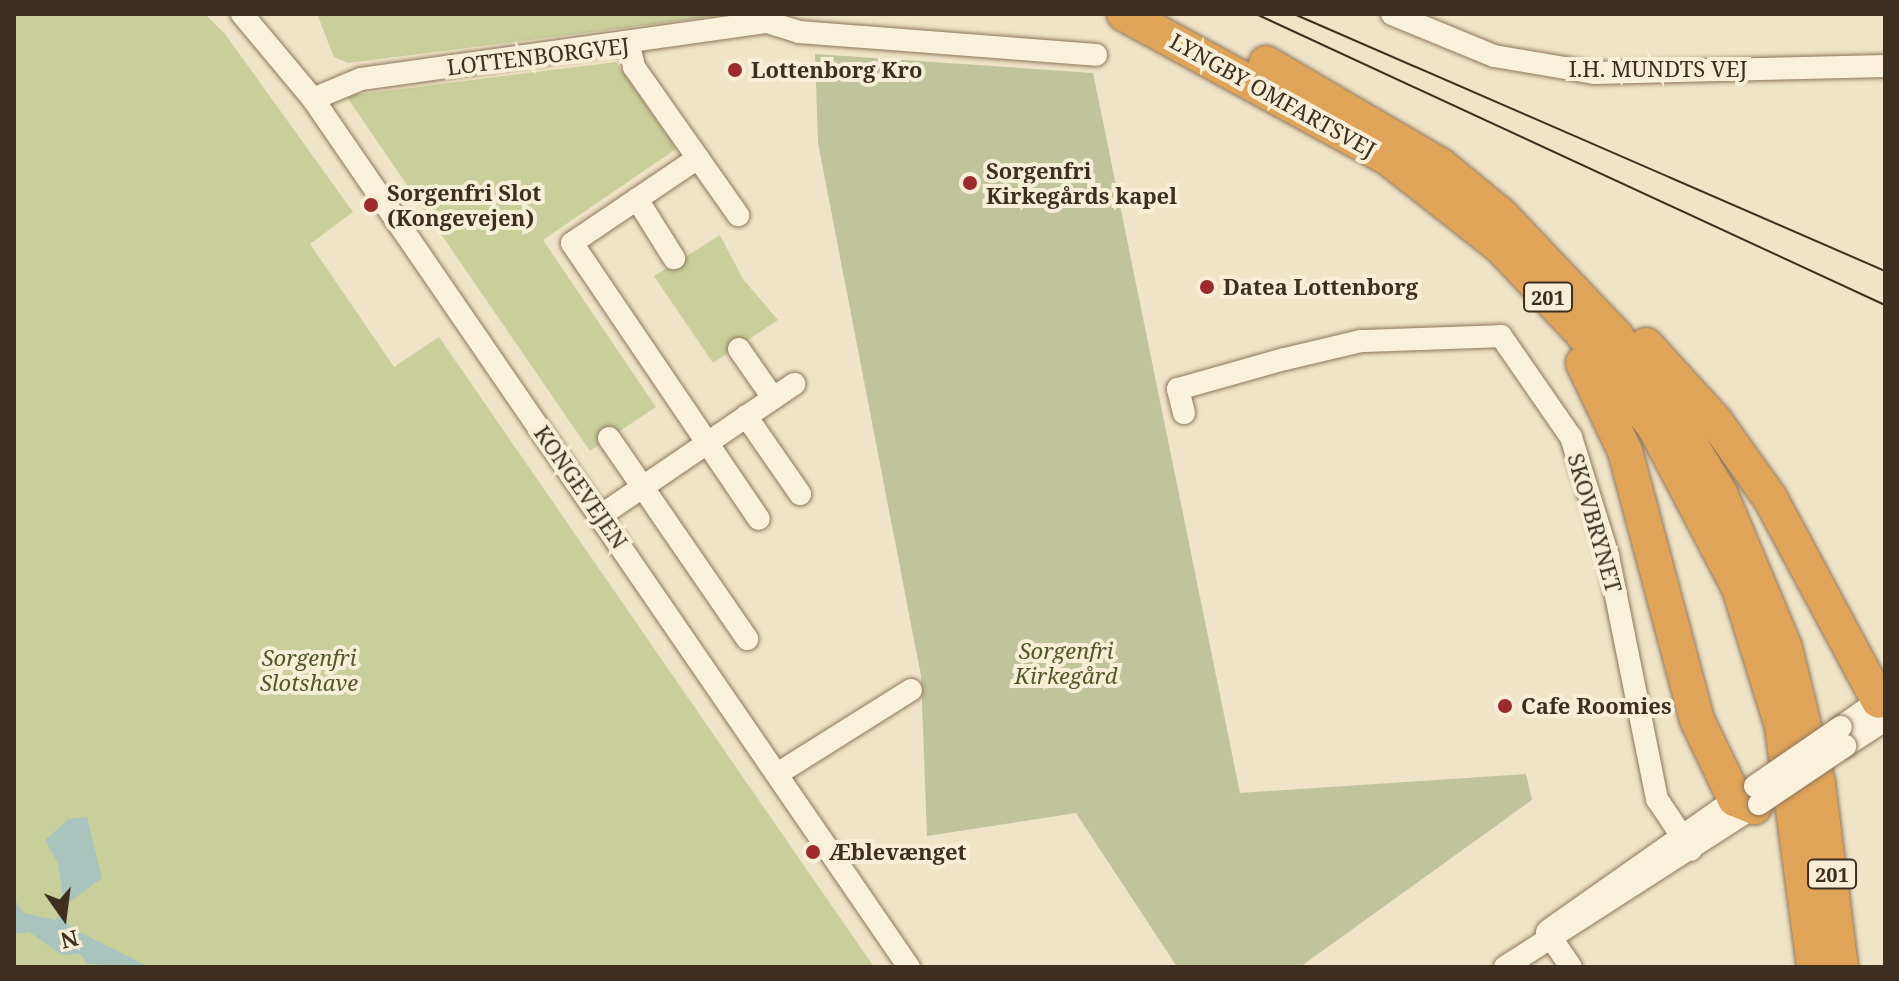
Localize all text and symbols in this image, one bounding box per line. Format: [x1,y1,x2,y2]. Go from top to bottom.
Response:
street label: LYNGBY OMFARTSVEJ [1166,27,1380,163]
street label: LOTTENBORGVEJ [445,32,631,80]
street label: I.H. MUNDTS VEJ [1569,56,1747,82]
place label: Lottenborg Kro [751,57,922,83]
marker: Lottenborg Kro [726,61,744,79]
place label: Sorgenfri Kirkegårds kapel [986,157,1177,208]
marker: Sorgenfri Kirkegårds kapel [961,174,979,192]
place label: Sorgenfri Slot (Kongevejen) [387,179,541,230]
marker: Sorgenfri Slot (Kongevejen) [362,196,380,214]
place label: Datea Lottenborg [1223,274,1418,300]
marker: Datea Lottenborg [1198,278,1216,296]
road number: 201 [1522,281,1574,313]
street label: KONGEVEJEN [529,420,633,554]
street label: SKOVBRYNET [1563,450,1627,596]
park label: Sorgenfri Kirkegård [1015,637,1117,688]
park label: Sorgenfri Slotshave [260,644,358,696]
place label: Cafe Roomies [1521,693,1671,719]
marker: Cafe Roomies [1496,697,1514,715]
place label: Æblevænget [829,839,967,865]
marker: Æblevænget [804,843,822,861]
road number: 201 [1806,858,1858,890]
north arrow [24,877,104,957]
text: N [58,924,82,957]

